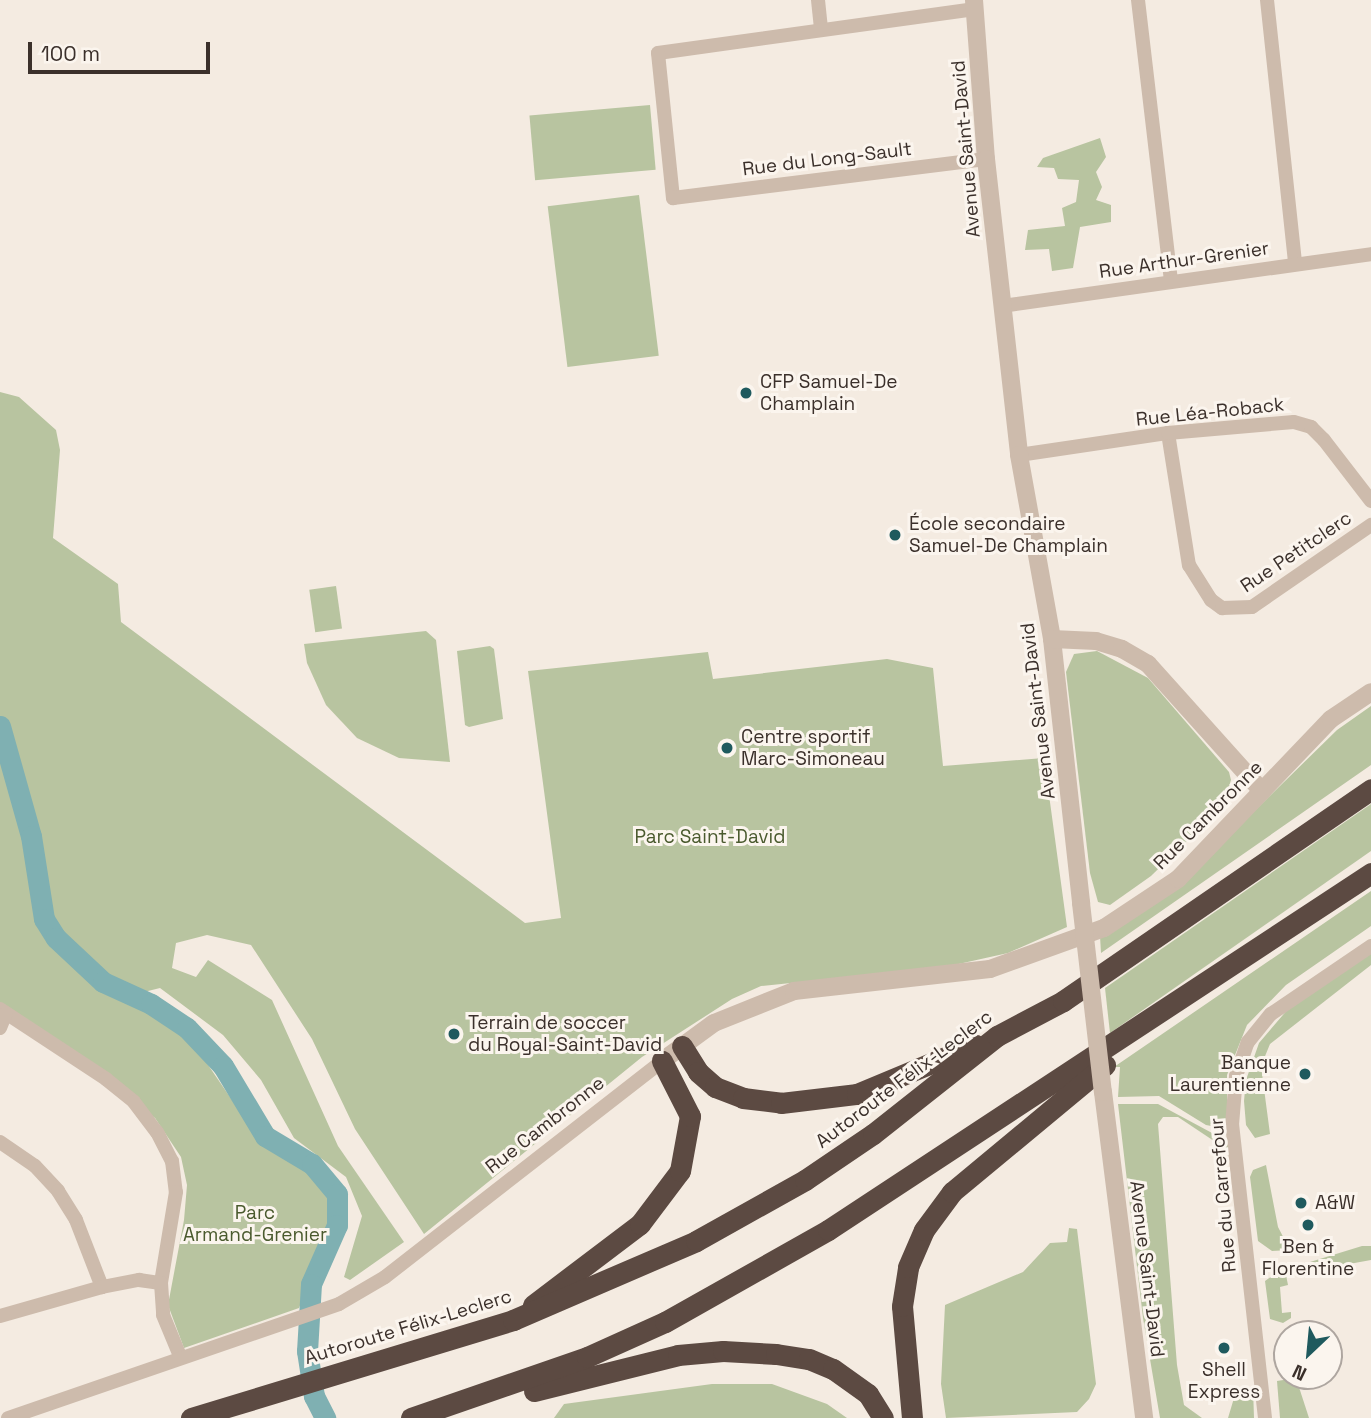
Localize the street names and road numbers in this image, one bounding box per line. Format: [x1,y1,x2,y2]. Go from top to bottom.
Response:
street label: Avenue Saint-David [947,59,985,239]
street label: Rue du Long-Sault [741,137,913,181]
street label: Rue Arthur-Grenier [1098,237,1270,283]
street label: Rue Léa-Roback [1135,393,1285,431]
street label: Rue Petitclerc [1236,506,1356,598]
street label: Avenue Saint-David [1016,621,1060,801]
street label: Rue Cambronne [1149,756,1267,874]
street label: Autoroute Félix-Leclerc [811,1005,997,1153]
street label: Rue Cambronne [481,1072,609,1178]
street label: Rue du Carrefour [1205,1117,1241,1273]
street label: Avenue Saint-David [1125,1179,1169,1359]
street label: Autoroute Félix-Leclerc [302,1285,514,1369]

